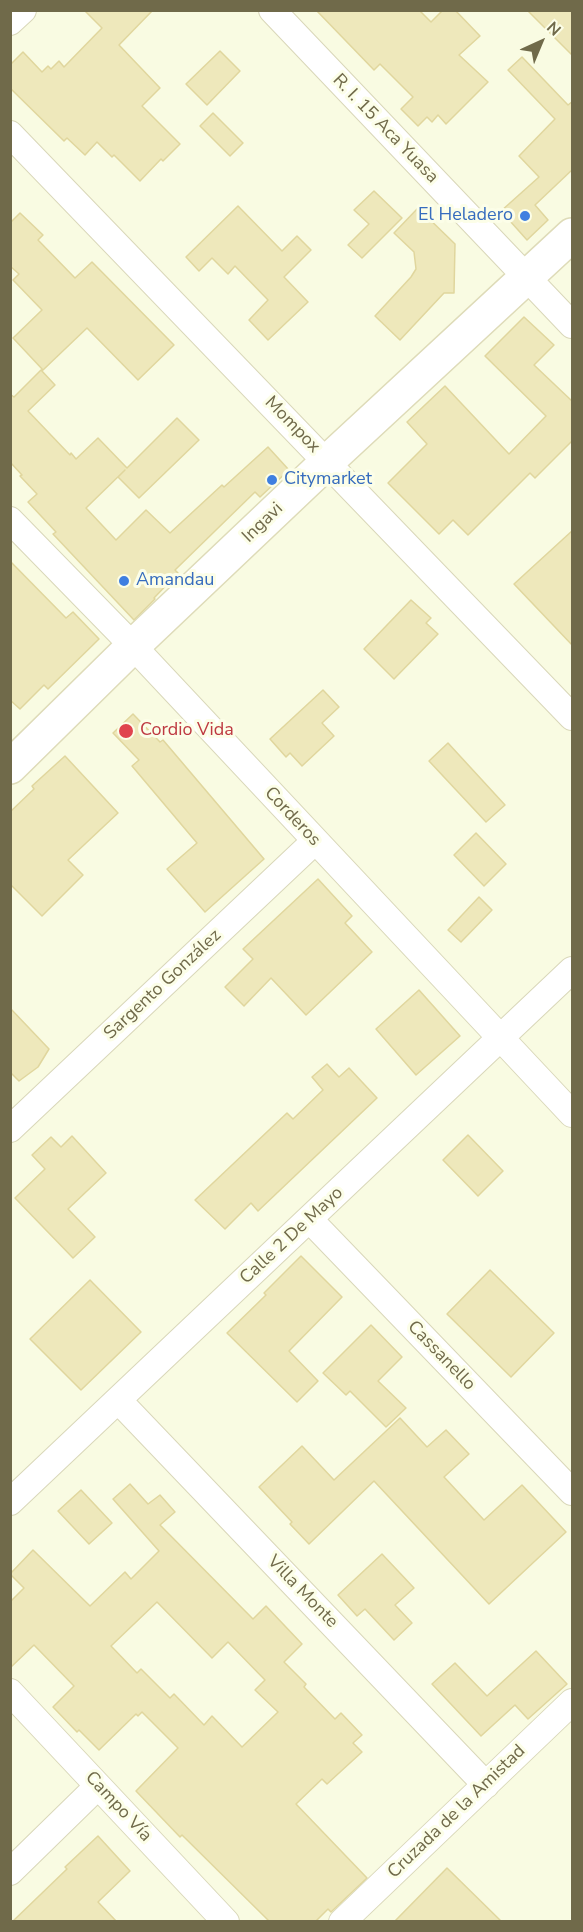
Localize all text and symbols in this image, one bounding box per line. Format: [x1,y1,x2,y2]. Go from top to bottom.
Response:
north arrow [511,12,571,72]
text: N [542,17,565,41]
street label: R. I. 15 Aca Yuasa [328,70,442,188]
place label: El Heladero [418,205,513,227]
marker: El Heladero [518,209,532,223]
street label: Mompox [260,392,324,458]
place label: Citymarket [284,469,372,491]
marker: Citymarket [265,473,279,487]
street label: Ingavi [238,498,288,548]
place label: Amandau [136,570,214,592]
marker: Amandau [117,574,131,588]
place label: Cordio Vida [140,720,234,742]
marker: Cordio Vida [117,722,135,740]
street label: Corderos [259,783,325,851]
street label: Sargento González [100,925,226,1045]
street label: Calle 2 De Mayo [236,1183,348,1289]
street label: Cassanello [402,1317,480,1395]
street label: Villa Monte [262,1551,342,1633]
street label: Cruzada de la Amistad [384,1741,530,1883]
street label: Campo Vía [80,1767,156,1847]

